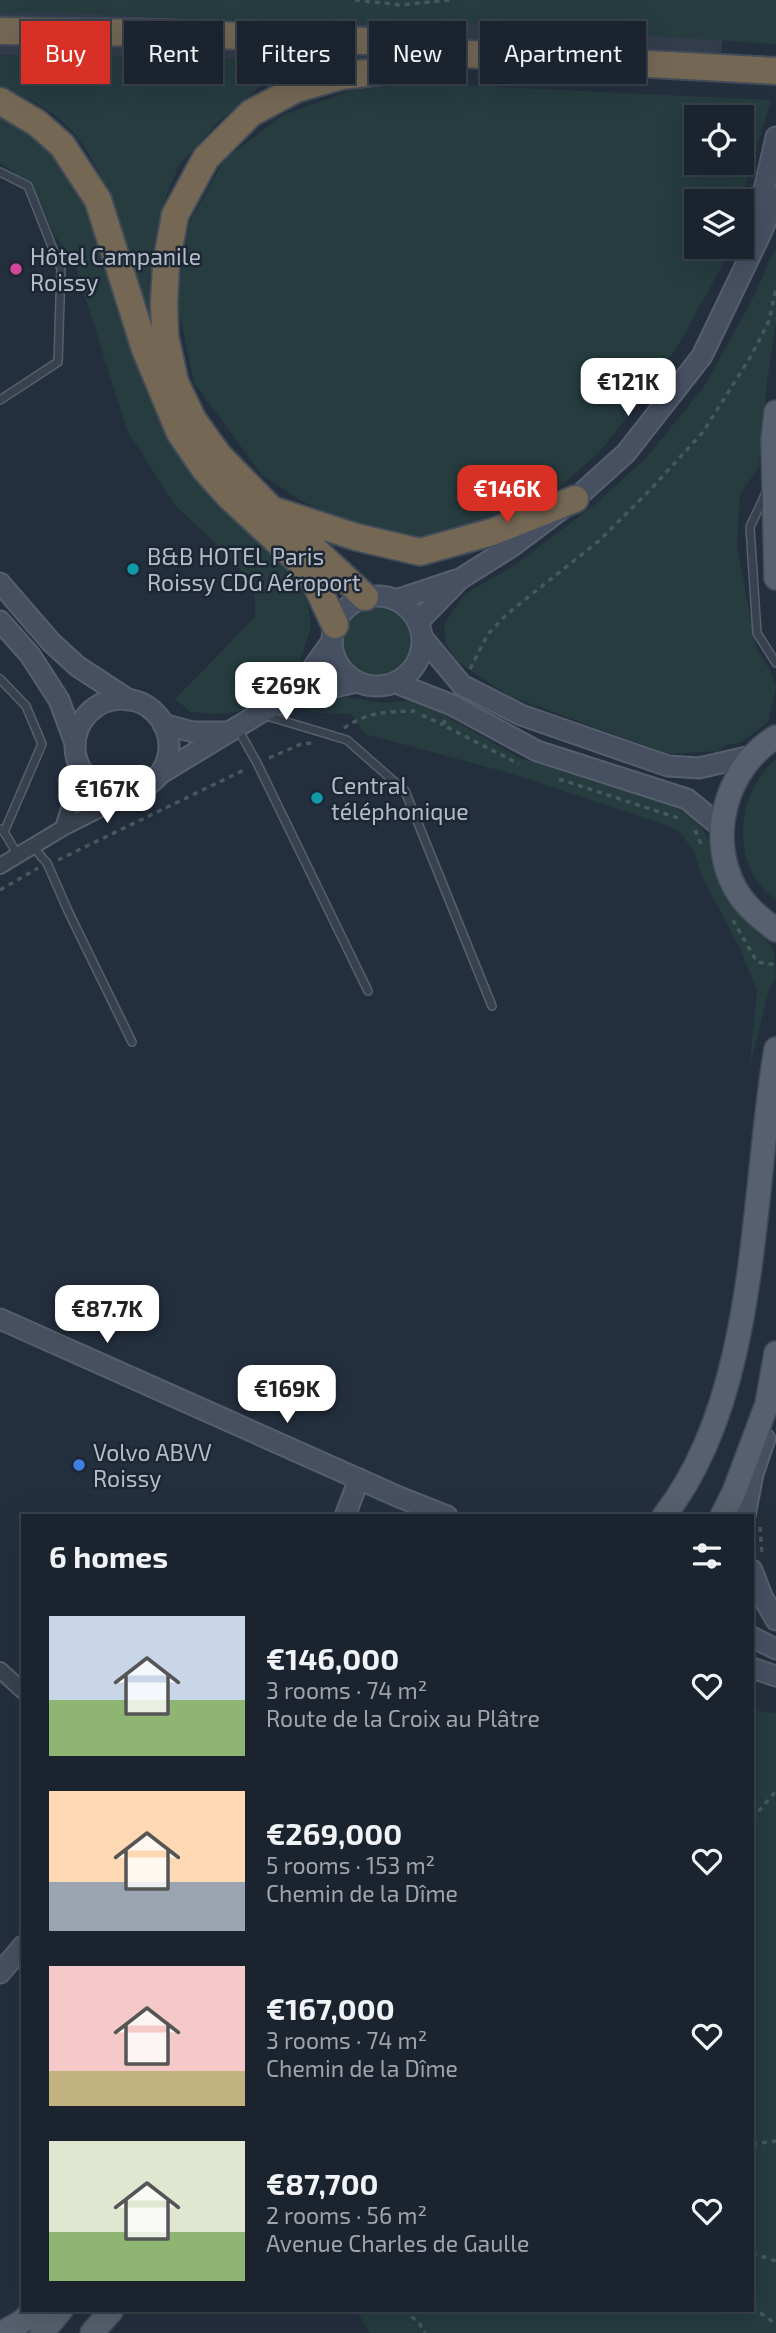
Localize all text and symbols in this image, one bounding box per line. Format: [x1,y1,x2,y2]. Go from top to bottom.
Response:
chip: Buy [21,21,110,84]
chip: Rent [124,21,223,84]
chip: Filters [237,21,355,84]
chip: New [369,21,466,84]
chip: Apartment [480,21,646,84]
map controls [684,105,754,259]
button: locate [684,105,754,175]
button: layers [684,189,754,259]
place label: Hôtel Campanile Roissy [30,242,201,296]
marker: Hôtel Campanile Roissy [8,261,24,277]
pin: €121K [579,358,677,418]
text: €121K [597,367,659,395]
pin: €146K [458,466,556,525]
text: €146K [473,474,541,502]
place label: B&B HOTEL Paris Roissy CDG Aéroport [147,542,361,596]
marker: B&B HOTEL Paris Roissy CDG Aéroport [125,561,141,577]
pin: €269K [237,662,335,722]
text: €269K [251,671,321,699]
pin: €167K [58,766,156,825]
place label: Central téléphonique [331,771,469,825]
text: €167K [75,774,140,802]
marker: Central téléphonique [309,790,325,806]
pin: €87.7K [50,1286,164,1345]
text: €87.7K [71,1294,143,1322]
pin: €169K [238,1366,336,1425]
text: €169K [254,1374,320,1402]
place label: Volvo ABVV Roissy [93,1438,212,1492]
marker: Volvo ABVV Roissy [71,1457,87,1473]
icon: filters [688,1537,726,1575]
text: 6 homes [49,1538,168,1574]
text: €146,000 [266,1640,399,1676]
icon: home [105,1644,189,1728]
icon: heart [688,1667,726,1705]
text: 3 rooms · 74 m² [266,1676,427,1704]
text: Route de la Croix au Plâtre [266,1704,540,1732]
text: €269,000 [266,1815,402,1851]
icon: home [105,1819,189,1903]
icon: heart [688,1842,726,1880]
text: 5 rooms · 153 m² [266,1851,435,1879]
text: Chemin de la Dîme [266,1879,458,1907]
text: €167,000 [266,1990,395,2026]
icon: home [105,1994,189,2078]
icon: heart [688,2017,726,2055]
text: 3 rooms · 74 m² [266,2026,427,2054]
text: Chemin de la Dîme [266,2054,458,2082]
text: €87,700 [266,2165,379,2201]
icon: home [105,2169,189,2253]
icon: heart [688,2192,726,2230]
text: 2 rooms · 56 m² [266,2201,427,2229]
text: Avenue Charles de Gaulle [266,2229,529,2257]

